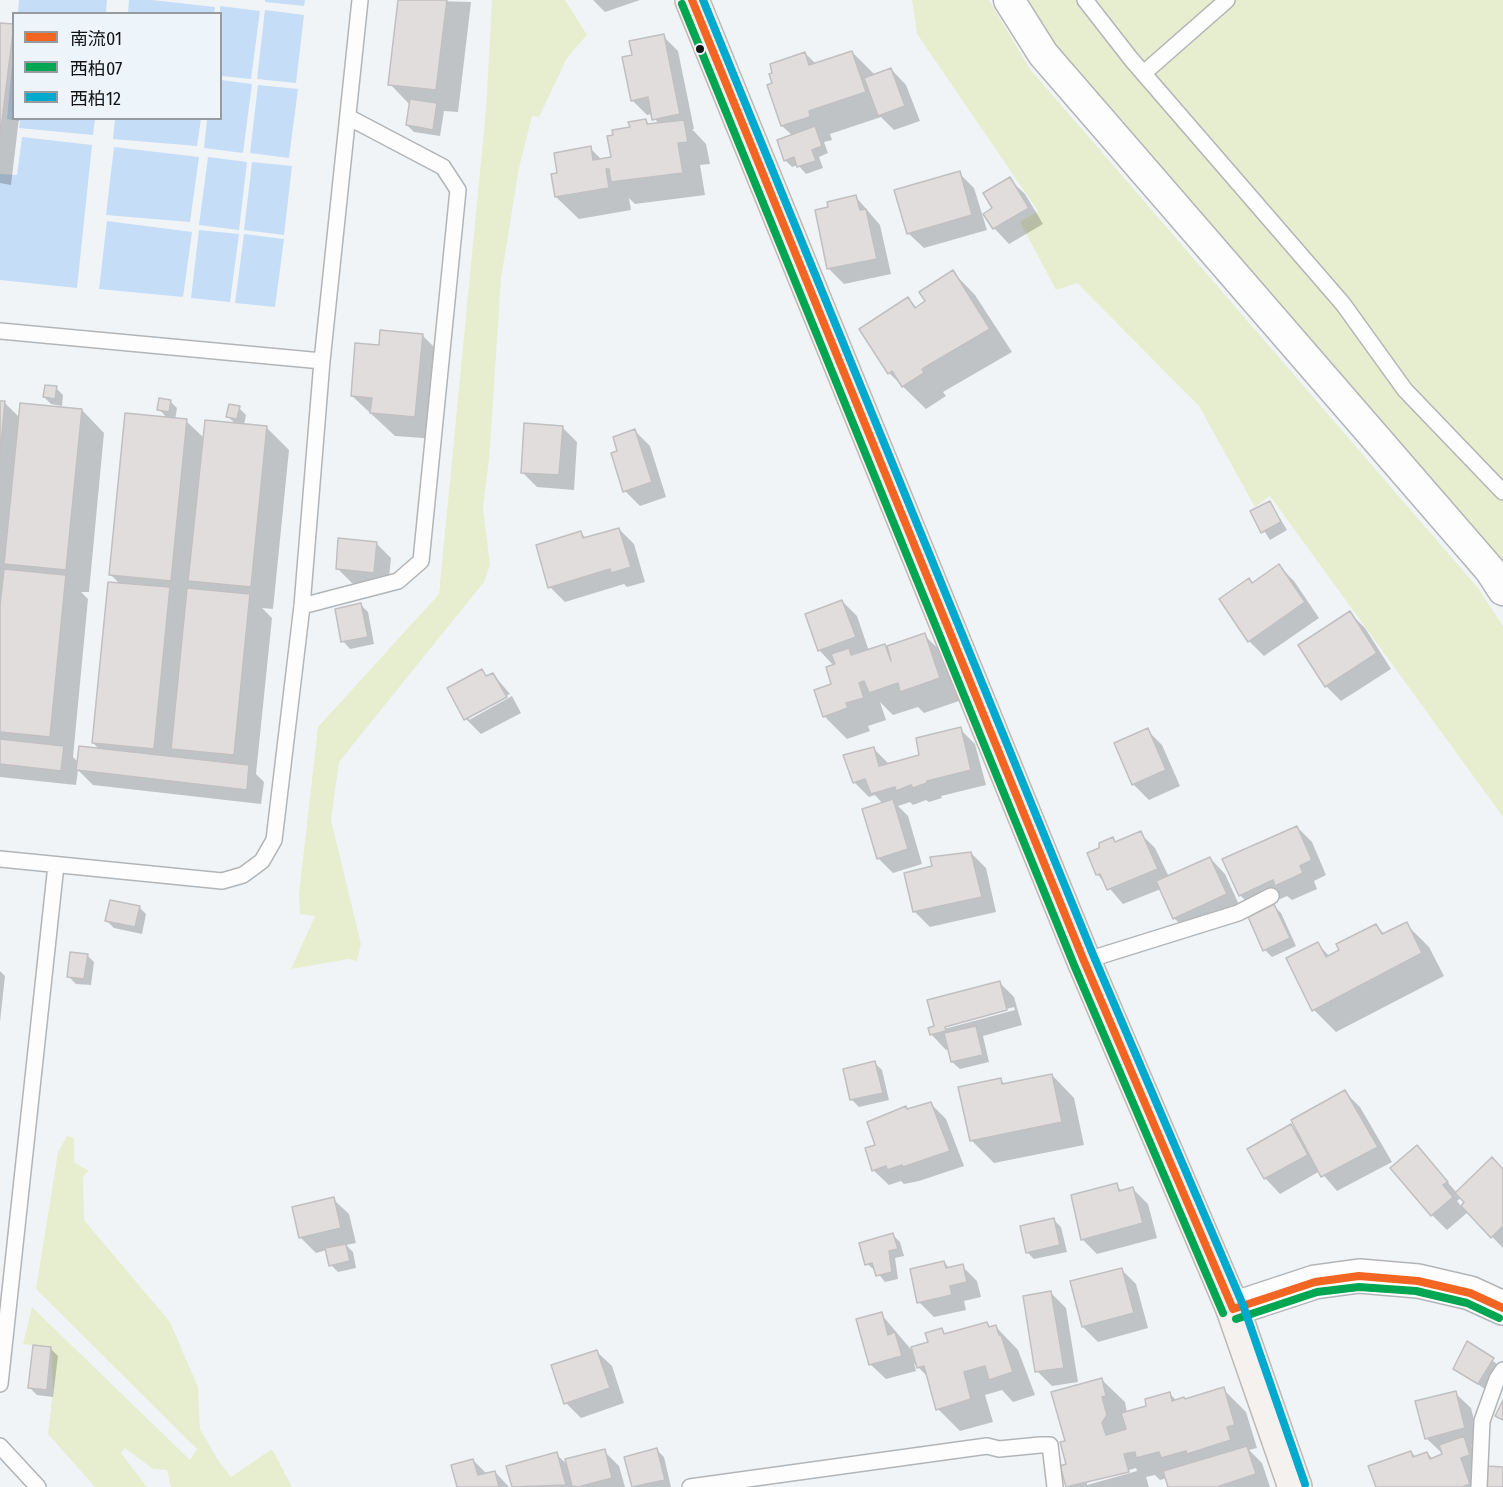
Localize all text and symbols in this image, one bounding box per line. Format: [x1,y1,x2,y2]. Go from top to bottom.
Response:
legend [12,12,222,120]
text: 南流01 [70,28,122,50]
unlabelled marker [694,43,706,55]
text: 西柏07 [70,58,122,80]
text: 西柏12 [70,88,121,110]

